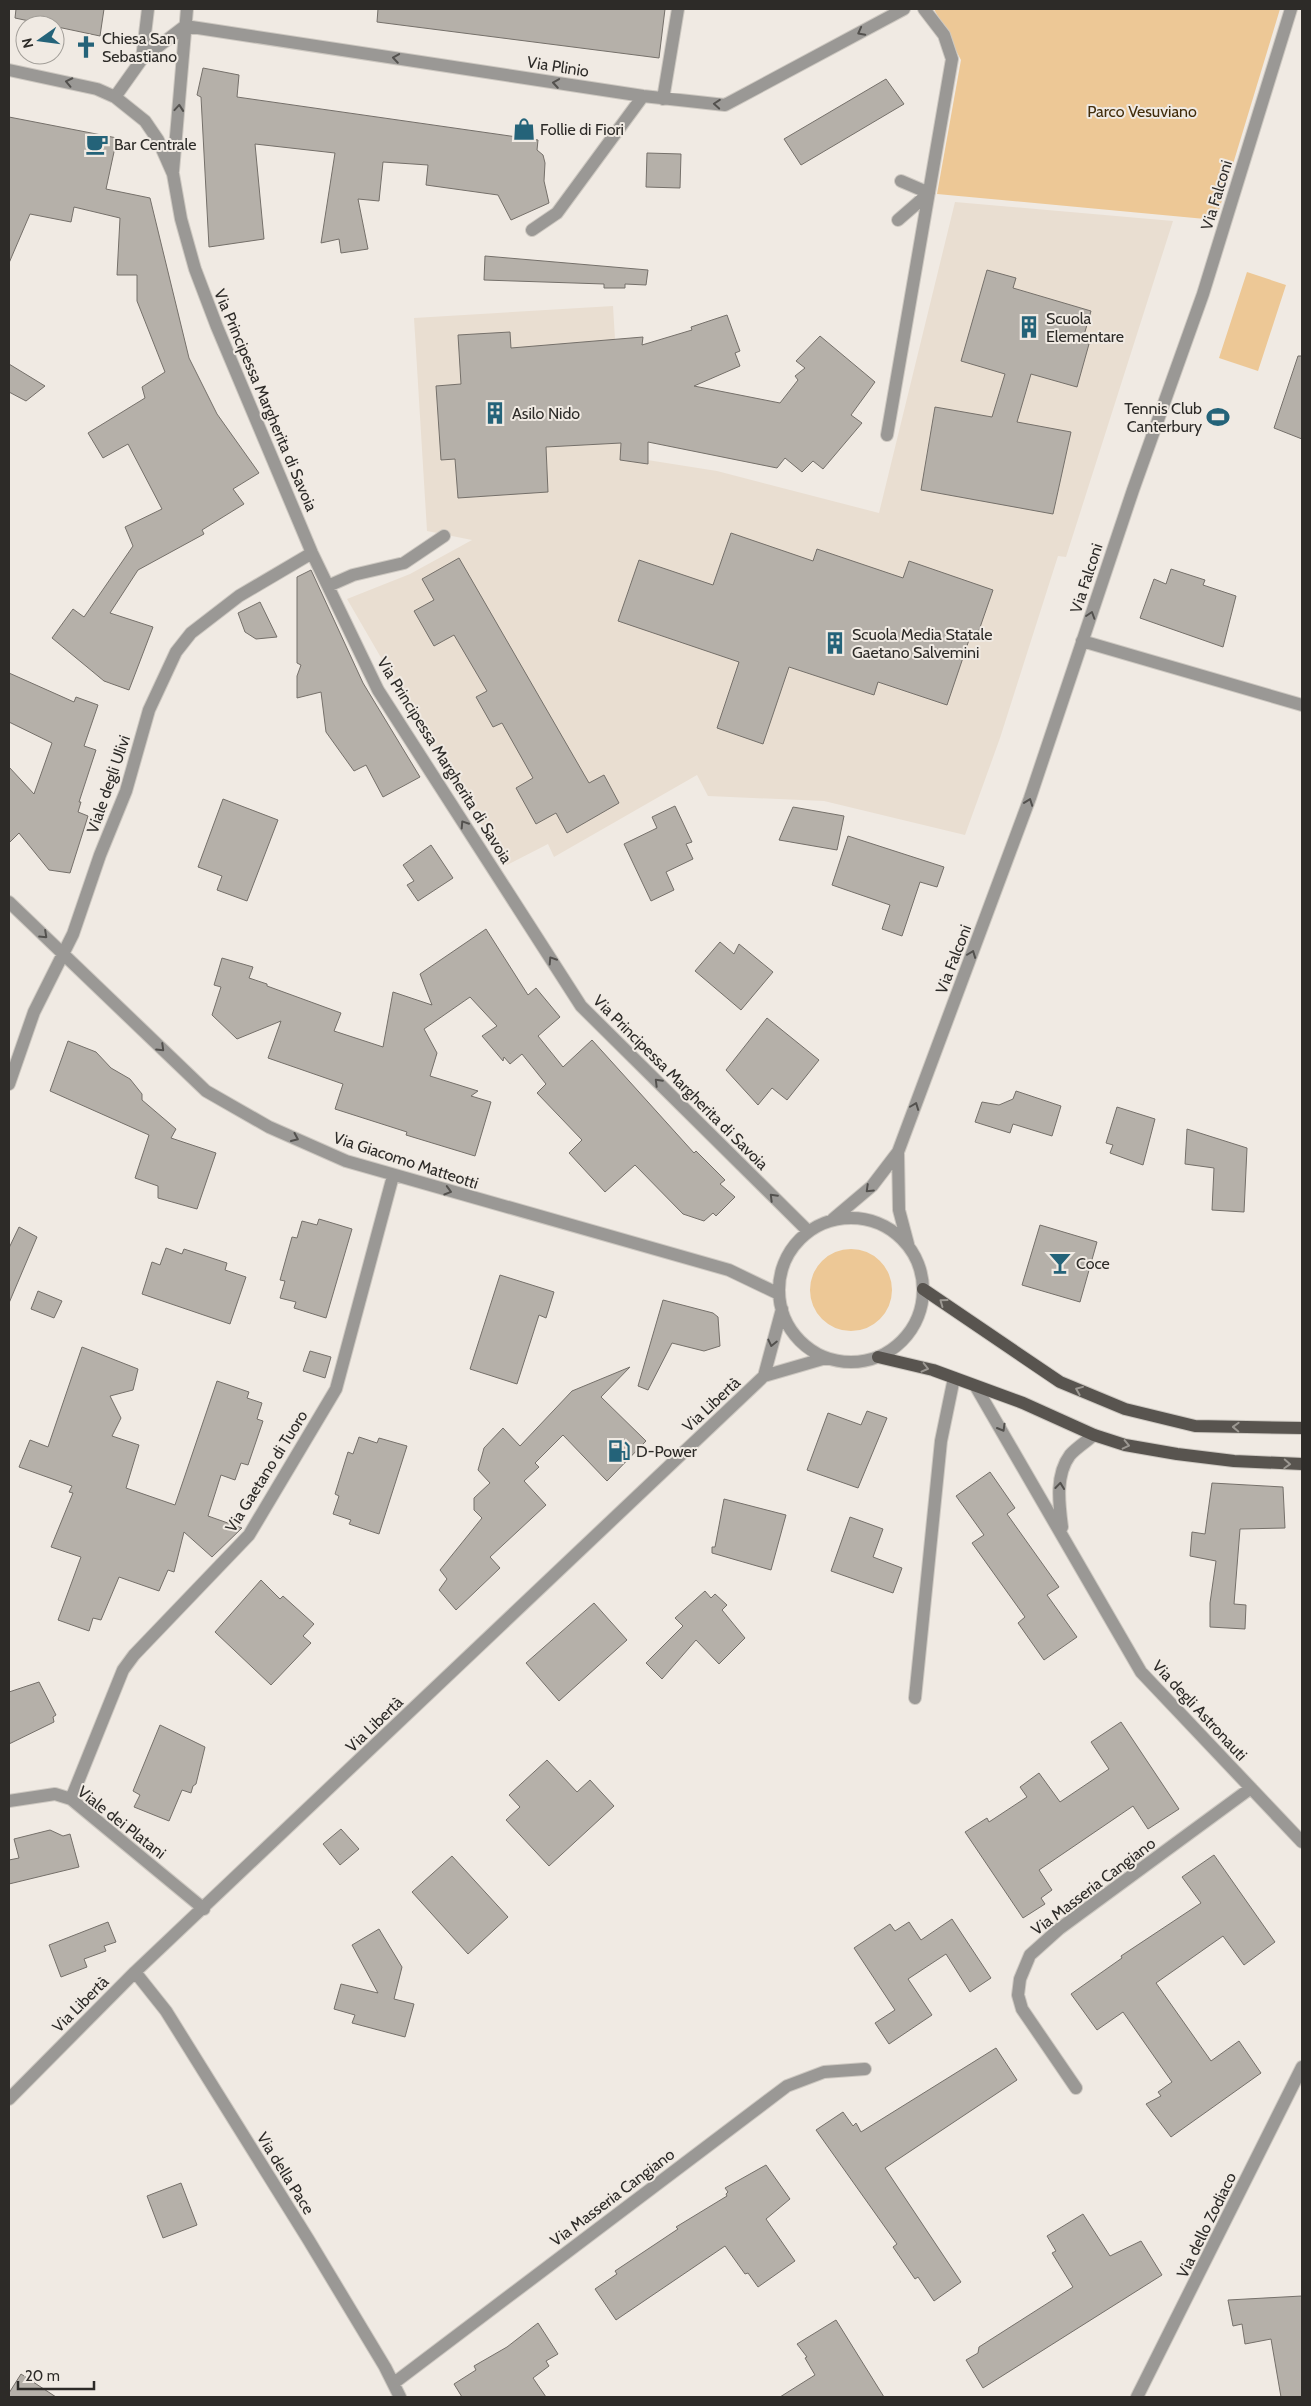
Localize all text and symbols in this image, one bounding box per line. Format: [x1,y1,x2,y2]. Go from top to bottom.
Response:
north arrow [15,15,65,65]
one-way arrow [858,26,867,36]
place label: Chiesa San Sebastiano [102,29,177,66]
church icon: Chiesa San Sebastiano [73,34,99,60]
text: N [17,36,37,50]
street label: Via Plinio [526,52,590,81]
one-way arrow [391,53,399,64]
one-way arrow [64,77,73,87]
one-way arrow [552,78,561,88]
one-way arrow [713,99,721,110]
park label: Parco Vesuviano [1087,102,1197,121]
one-way arrow [173,104,184,112]
shop icon: Follie di Fiori [511,116,537,142]
place label: Follie di Fiori [540,120,624,139]
cafe icon: Bar Centrale [84,131,110,157]
place label: Bar Centrale [114,135,196,154]
street label: Via Falconi [1197,158,1236,232]
street label: Via Principessa Margherita di Savoia [210,286,321,514]
place label: Scuola Elementare [1046,309,1124,346]
building icon: Scuola Elementare [1016,314,1042,340]
place label: Tennis Club Canterbury [1124,399,1202,436]
building icon: Asilo Nido [482,400,508,426]
place label: Asilo Nido [512,404,580,423]
sports icon: Tennis Club Canterbury [1205,404,1231,430]
street label: Via Falconi [1066,541,1107,615]
one-way arrow [1085,611,1095,619]
place label: Scuola Media Statale Gaetano Salvemini [852,625,992,662]
building icon: Scuola Media Statale Gaetano Salvemini [822,630,848,656]
street label: Via Principessa Margherita di Savoia [373,654,516,867]
street label: Viale degli Ulivi [83,733,134,836]
one-way arrow [1023,798,1033,807]
one-way arrow [461,820,470,829]
street label: Via Falconi [932,922,975,996]
one-way arrow [39,929,48,938]
one-way arrow [966,950,976,959]
one-way arrow [549,957,558,966]
street label: Via Principessa Margherita di Savoia [589,991,772,1174]
one-way arrow [156,1042,165,1051]
one-way arrow [655,1079,664,1088]
one-way arrow [909,1103,919,1111]
street label: Via Giacomo Matteotti [331,1128,481,1193]
one-way arrow [290,1132,299,1143]
one-way arrow [866,1183,875,1192]
one-way arrow [443,1186,451,1196]
one-way arrow [770,1194,779,1203]
bar icon: Coce [1047,1250,1073,1276]
place label: Coce [1076,1254,1110,1273]
one-way arrow [939,1299,949,1308]
one-way arrow [767,1338,778,1347]
one-way arrow [921,1363,929,1373]
street label: Via Libertà [679,1373,744,1436]
one-way arrow [1076,1386,1084,1396]
street label: Via Gaetano di Tuoro [221,1407,312,1536]
one-way arrow [1232,1422,1240,1433]
one-way arrow [996,1423,1006,1432]
fuel station icon: D-Power [606,1438,632,1464]
one-way arrow [1121,1439,1129,1449]
place label: D-Power [636,1442,698,1461]
one-way arrow [1283,1458,1291,1469]
one-way arrow [1054,1481,1065,1489]
street label: Via degli Astronauti [1148,1656,1251,1764]
street label: Via Libertà [342,1692,407,1756]
street label: Viale dei Platani [74,1782,170,1863]
street label: Via Masseria Cangiano [1028,1833,1159,1939]
street label: Via Libertà [48,1972,113,2036]
street label: Via della Pace [253,2129,318,2218]
street label: Via Masseria Cangiano [547,2144,678,2250]
street label: Via dello Zodiaco [1173,2169,1240,2281]
scale bar [18,2358,94,2390]
text: 20 m [25,2367,60,2385]

